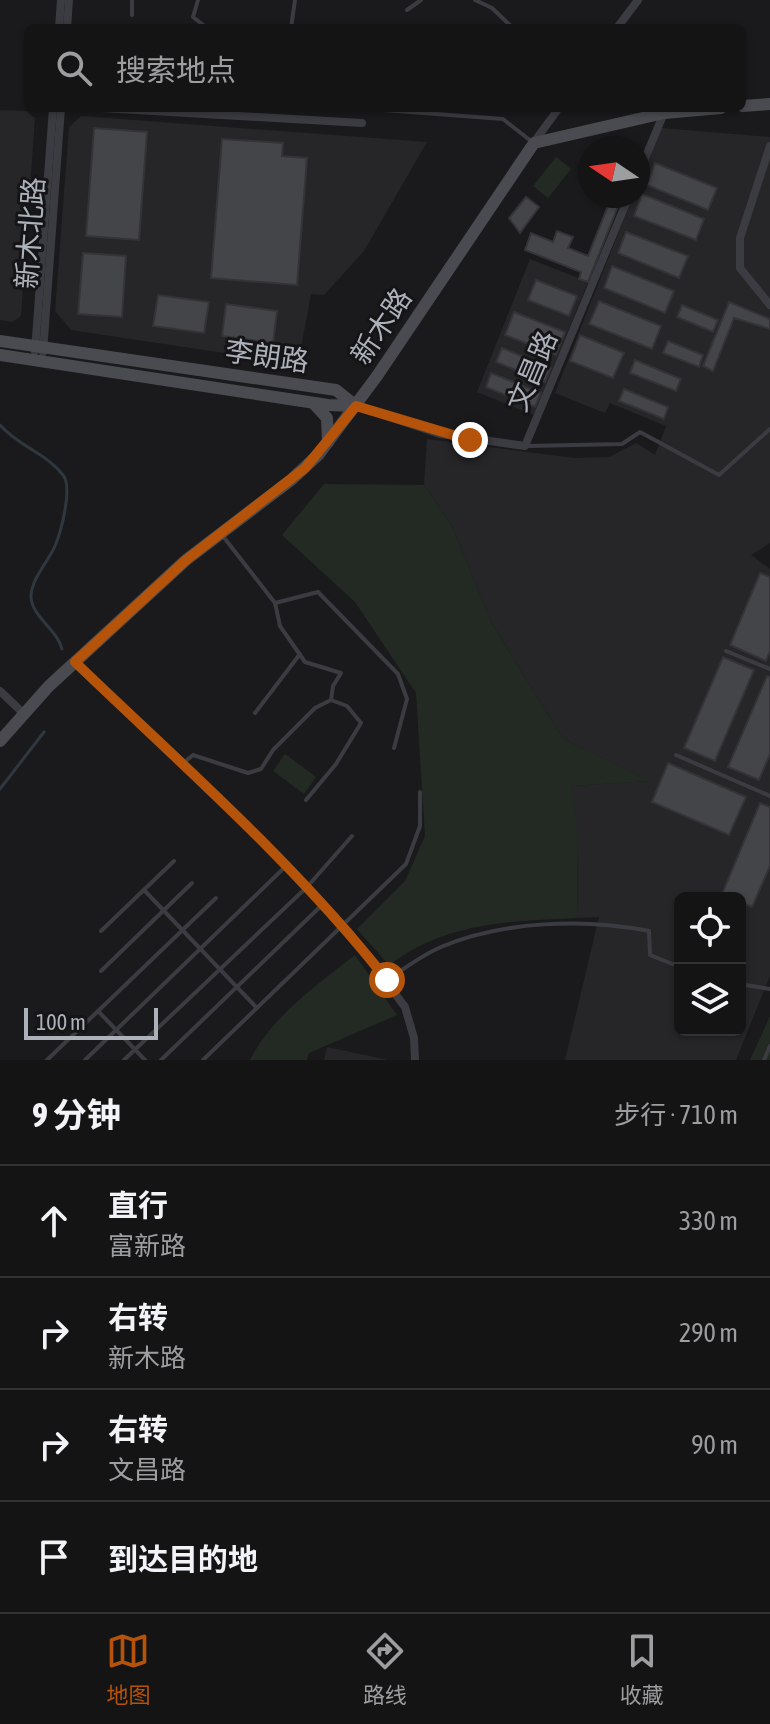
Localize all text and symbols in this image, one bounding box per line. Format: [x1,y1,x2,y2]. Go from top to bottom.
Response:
search box [24,24,746,112]
icon: search [52,46,96,90]
text: 搜索地点 [116,53,236,87]
north arrow [578,136,650,208]
street label: 新木北路 [10,176,50,290]
street label: 新木路 [344,282,418,370]
street label: 文昌路 [501,326,563,416]
street label: 李朗路 [223,334,311,378]
route end [452,422,488,458]
map controls [674,892,746,1036]
button: locate [674,892,746,964]
route start [369,962,405,998]
button: layers [674,964,746,1036]
scale bar [24,1004,158,1040]
text: 100 m [36,1009,86,1035]
text: 9 分钟 [32,1095,121,1134]
text: 步行 · 710 m [614,1100,738,1130]
text: 直行 [108,1188,168,1222]
icon: ahead [32,1199,76,1243]
text: 330 m [679,1206,738,1236]
text: 富新路 [108,1231,186,1261]
text: 右转 [108,1300,168,1334]
icon: right [32,1311,76,1355]
text: 290 m [679,1318,738,1348]
text: 新木路 [108,1343,186,1373]
text: 右转 [108,1412,168,1446]
icon: right [32,1423,76,1467]
text: 90 m [691,1430,738,1460]
text: 文昌路 [108,1455,186,1485]
icon: arrive [32,1535,76,1579]
text: 到达目的地 [108,1542,258,1576]
tab: 地图 [106,1629,150,1709]
tab: 路线 [363,1629,407,1709]
tab: 收藏 [620,1629,664,1709]

